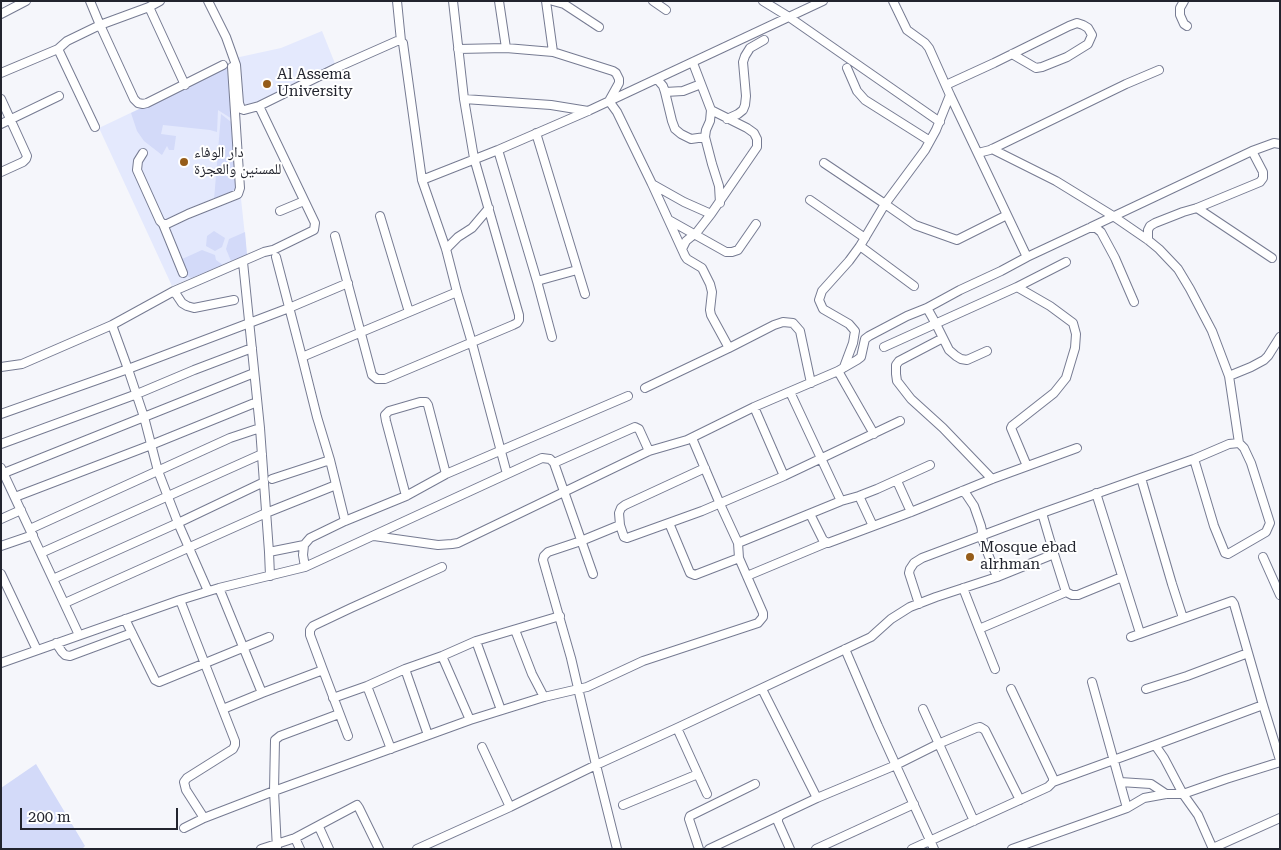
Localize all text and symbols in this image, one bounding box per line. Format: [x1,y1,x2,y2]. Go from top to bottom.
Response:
place label: Al Assema University [277,66,352,101]
marker: Al Assema University [261,78,273,90]
place label: دار الوفاء للمسنين والعجزة [194,144,281,179]
marker: دار الوفاء للمسنين والعجزة [178,156,190,168]
place label: Mosque ebad alrhman [980,539,1077,574]
marker: Mosque ebad alrhman [964,551,976,563]
scale bar [22,798,180,830]
text: 200 m [28,808,71,826]

